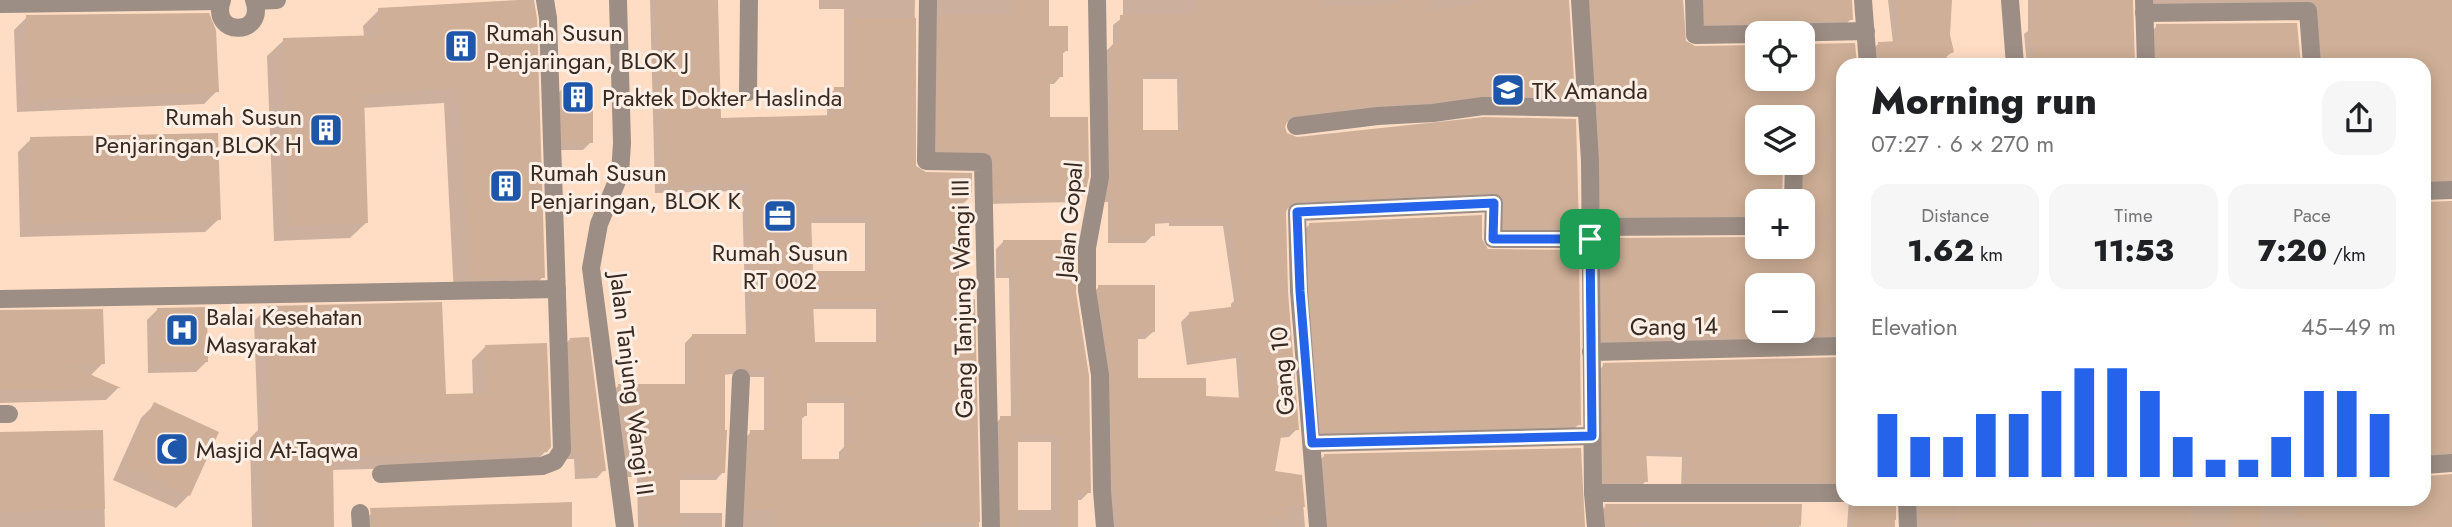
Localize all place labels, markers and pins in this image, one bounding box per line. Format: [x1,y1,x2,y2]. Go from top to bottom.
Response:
place label: Rumah Susun Penjaringan, BLOK J [486,15,689,78]
building icon: Rumah Susun Penjaringan, BLOK J [442,27,480,65]
school or university icon: TK Amanda [1489,71,1527,109]
place label: TK Amanda [1532,73,1648,108]
building icon: Praktek Dokter Haslinda [559,78,597,116]
place label: Praktek Dokter Haslinda [602,80,842,115]
place label: Rumah Susun Penjaringan,BLOK H [94,99,302,162]
building icon: Rumah Susun Penjaringan,BLOK H [307,111,345,149]
place label: Rumah Susun Penjaringan, BLOK K [530,155,742,218]
building icon: Rumah Susun Penjaringan, BLOK K [487,167,525,205]
office icon: Rumah Susun RT 002 [761,197,799,235]
pin [1560,209,1620,269]
place label: Rumah Susun RT 002 [712,235,848,298]
place label: Balai Kesehatan Masyarakat [206,299,363,362]
hospital icon: Balai Kesehatan Masyarakat [163,311,201,349]
mosque icon: Masjid At-Taqwa [153,430,191,468]
place label: Masjid At-Taqwa [196,432,358,467]

